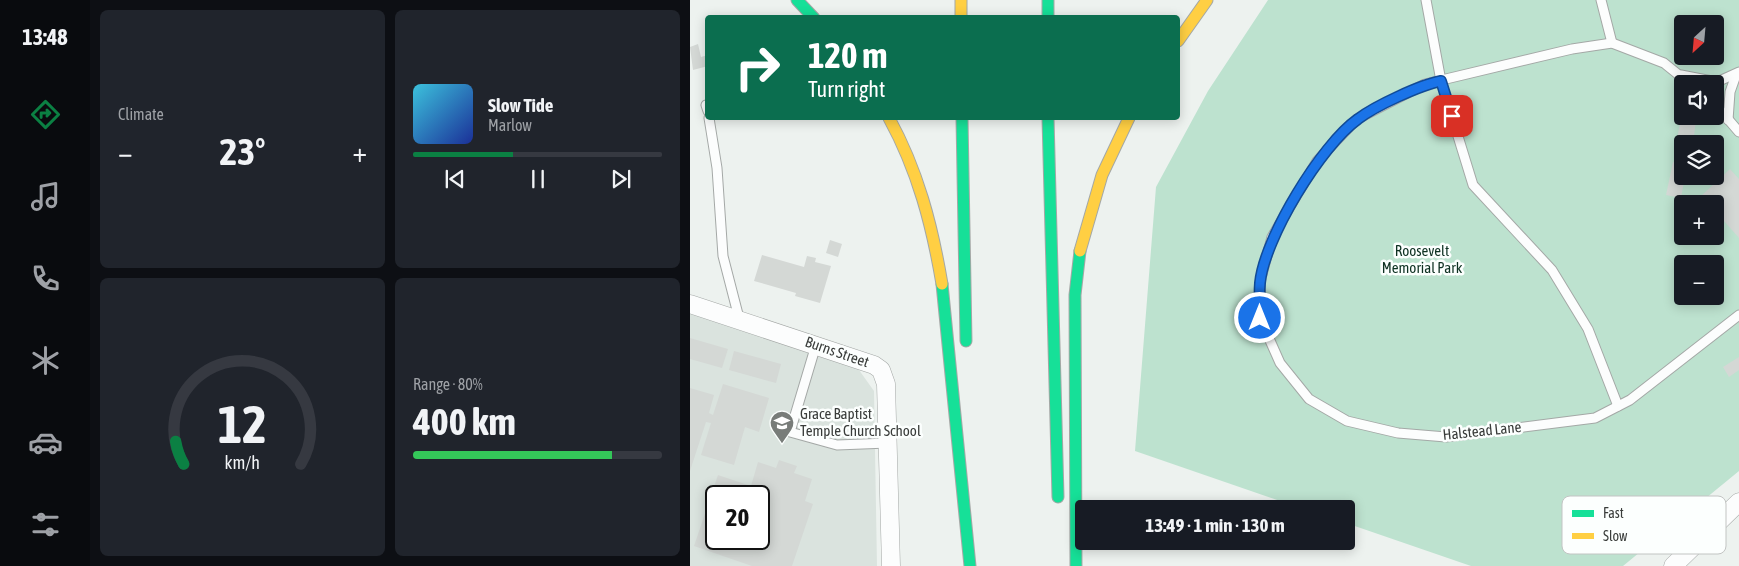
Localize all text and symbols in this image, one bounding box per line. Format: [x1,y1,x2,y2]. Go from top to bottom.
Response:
north arrow [1674,15,1724,65]
map controls [1674,15,1724,305]
text: 13:48 [22,24,68,50]
icon: right [725,35,790,100]
text: 120 m [808,35,887,75]
button: sound [1674,75,1724,125]
text: Turn right [808,76,885,102]
text: Slow Tide [488,94,553,116]
pin [1431,95,1473,137]
icon: directions [28,97,63,132]
icon: arrive [1438,102,1466,130]
text: Climate [118,105,164,123]
text: Marlow [488,116,532,134]
text: 23° [219,130,266,173]
button: layers [1674,135,1724,185]
text: − [118,136,133,168]
text: + [352,136,367,168]
icon: previous [441,165,469,193]
icon: pause [524,165,552,193]
icon: next [607,165,635,193]
icon: music [28,179,63,214]
button: + [1674,195,1724,245]
park label: Roosevelt Memorial Park [1382,242,1463,276]
button: − [1674,255,1724,305]
icon: phone [28,261,63,296]
position arrow [1233,291,1285,343]
street label: Burns Street [803,333,871,370]
icon: climate [28,343,63,378]
text: Range · 80% [413,375,483,393]
text: 12 [218,394,267,454]
text: 400 km [413,400,516,443]
place label: Grace Baptist Temple Church School [800,405,921,439]
school or university icon: Grace Baptist Temple Church School [769,410,795,444]
street label: Halstead Lane [1442,418,1522,443]
icon: car [28,425,63,460]
text: km/h [225,452,260,473]
speed limit sign: 20 [705,485,770,550]
legend [1562,496,1726,554]
text: Fast [1603,505,1624,521]
icon: filters [28,507,63,542]
text: 13:49 · 1 min · 130 m [1145,514,1285,536]
text: Slow [1603,528,1628,544]

